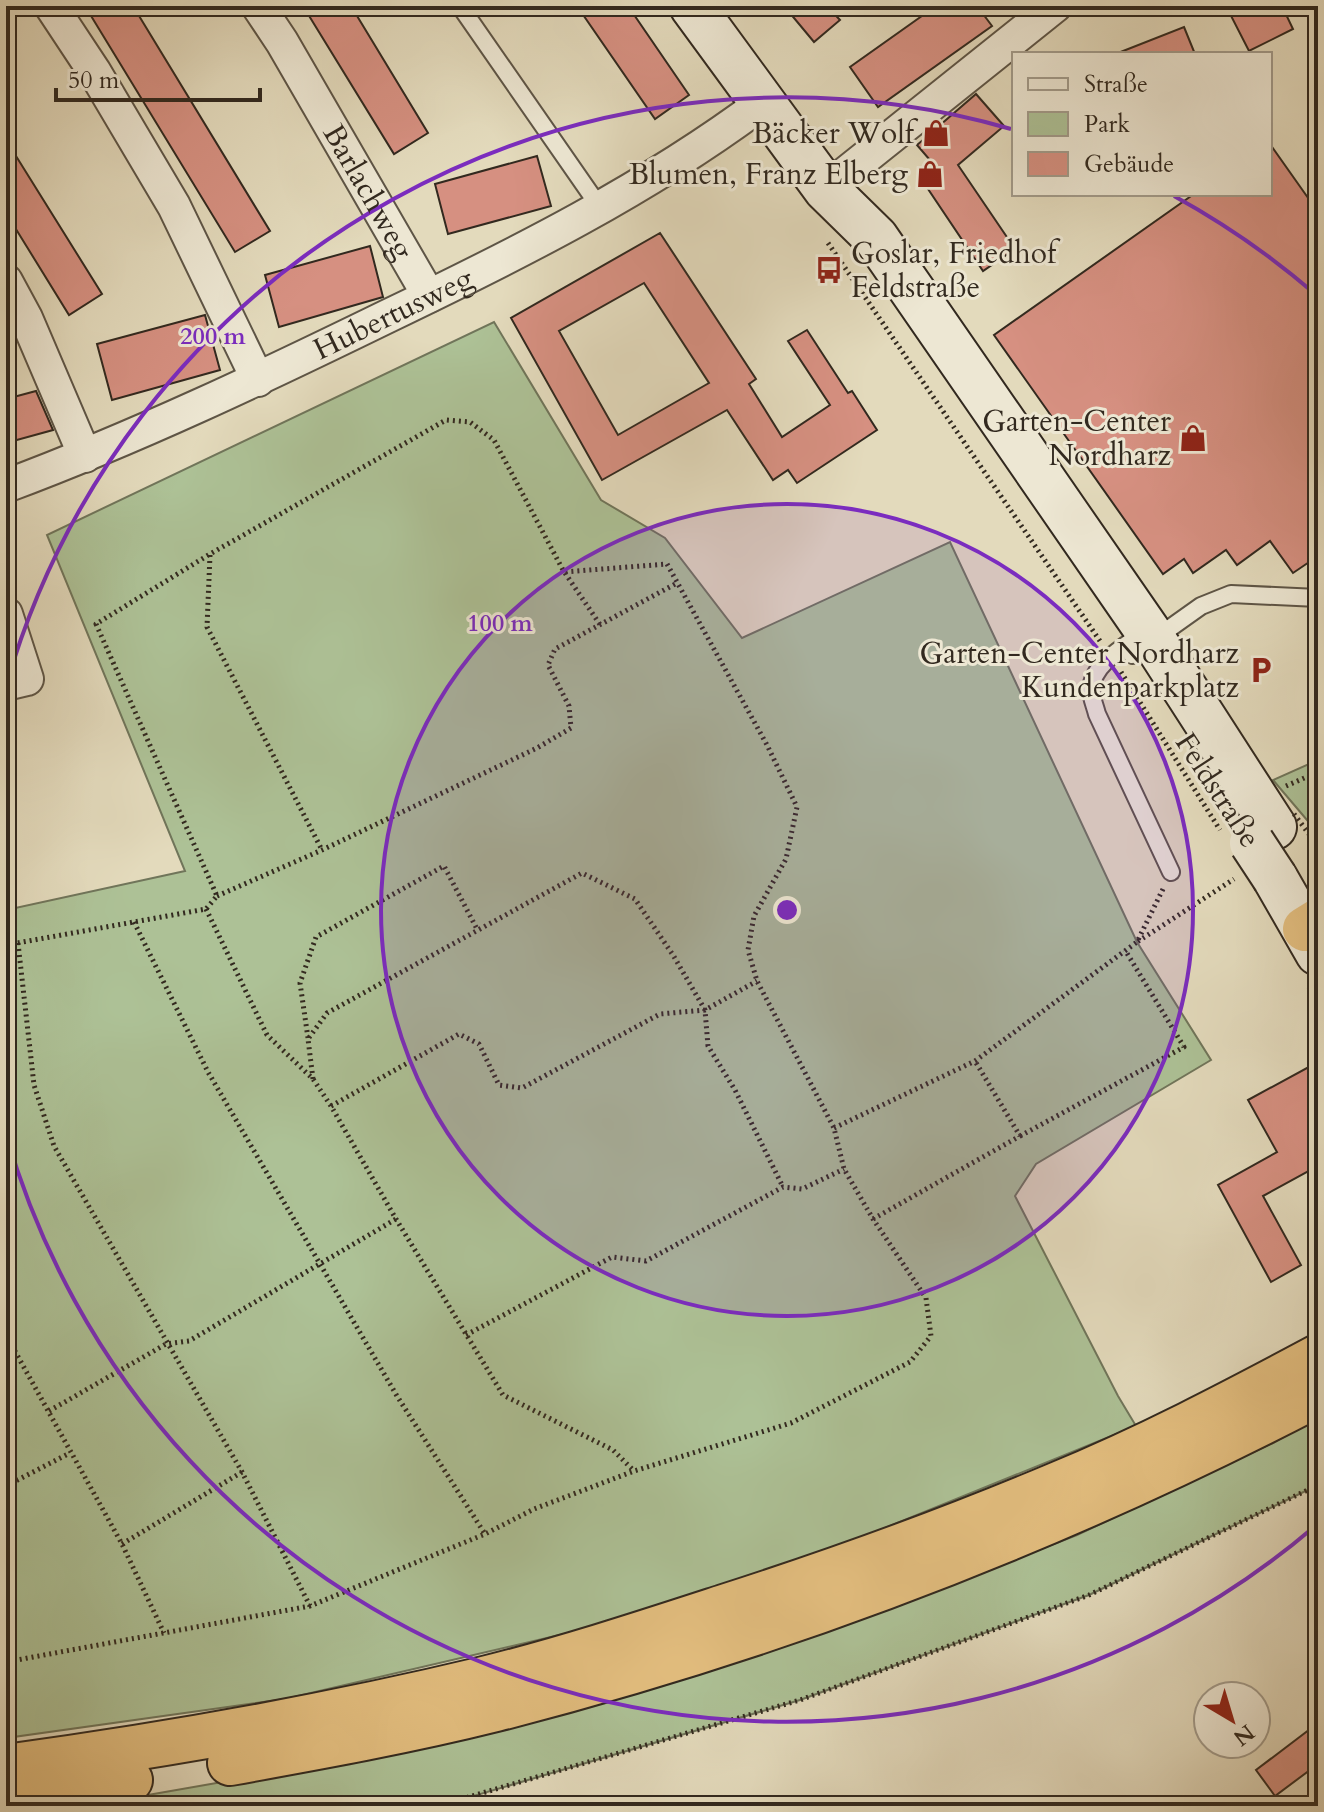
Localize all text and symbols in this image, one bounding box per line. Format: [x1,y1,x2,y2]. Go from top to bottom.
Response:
scale bar [56,52,260,102]
legend [1012,52,1272,196]
text: 50 m [68,64,120,97]
text: Straße [1084,68,1148,101]
text: Park [1084,108,1130,141]
place label: Bäcker Wolf [752,113,919,154]
street label: Barlachweg [313,117,423,267]
shop icon: Bäcker Wolf [921,118,951,148]
text: Gebäude [1084,148,1174,181]
place label: Blumen, Franz Elberg [629,154,908,195]
shop icon: Blumen, Franz Elberg [915,159,945,189]
place label: Goslar, Friedhof Feldstraße [851,233,1061,308]
bus stop icon: Goslar, Friedhof Feldstraße [814,255,844,285]
street label: Hubertusweg [307,258,480,370]
text: 200 m [180,320,247,353]
place label: Garten-Center Nordharz [982,401,1172,476]
shop icon: Garten-Center Nordharz [1178,423,1208,453]
text: 100 m [467,607,534,640]
place label: Garten-Center Nordharz Kundenparkplatz [920,633,1240,708]
parking icon: Garten-Center Nordharz Kundenparkplatz [1246,655,1276,685]
street label: Feldstraße [1165,725,1270,856]
centre of rings [773,896,801,924]
north arrow [1192,1680,1272,1760]
text: N [1227,1717,1260,1753]

